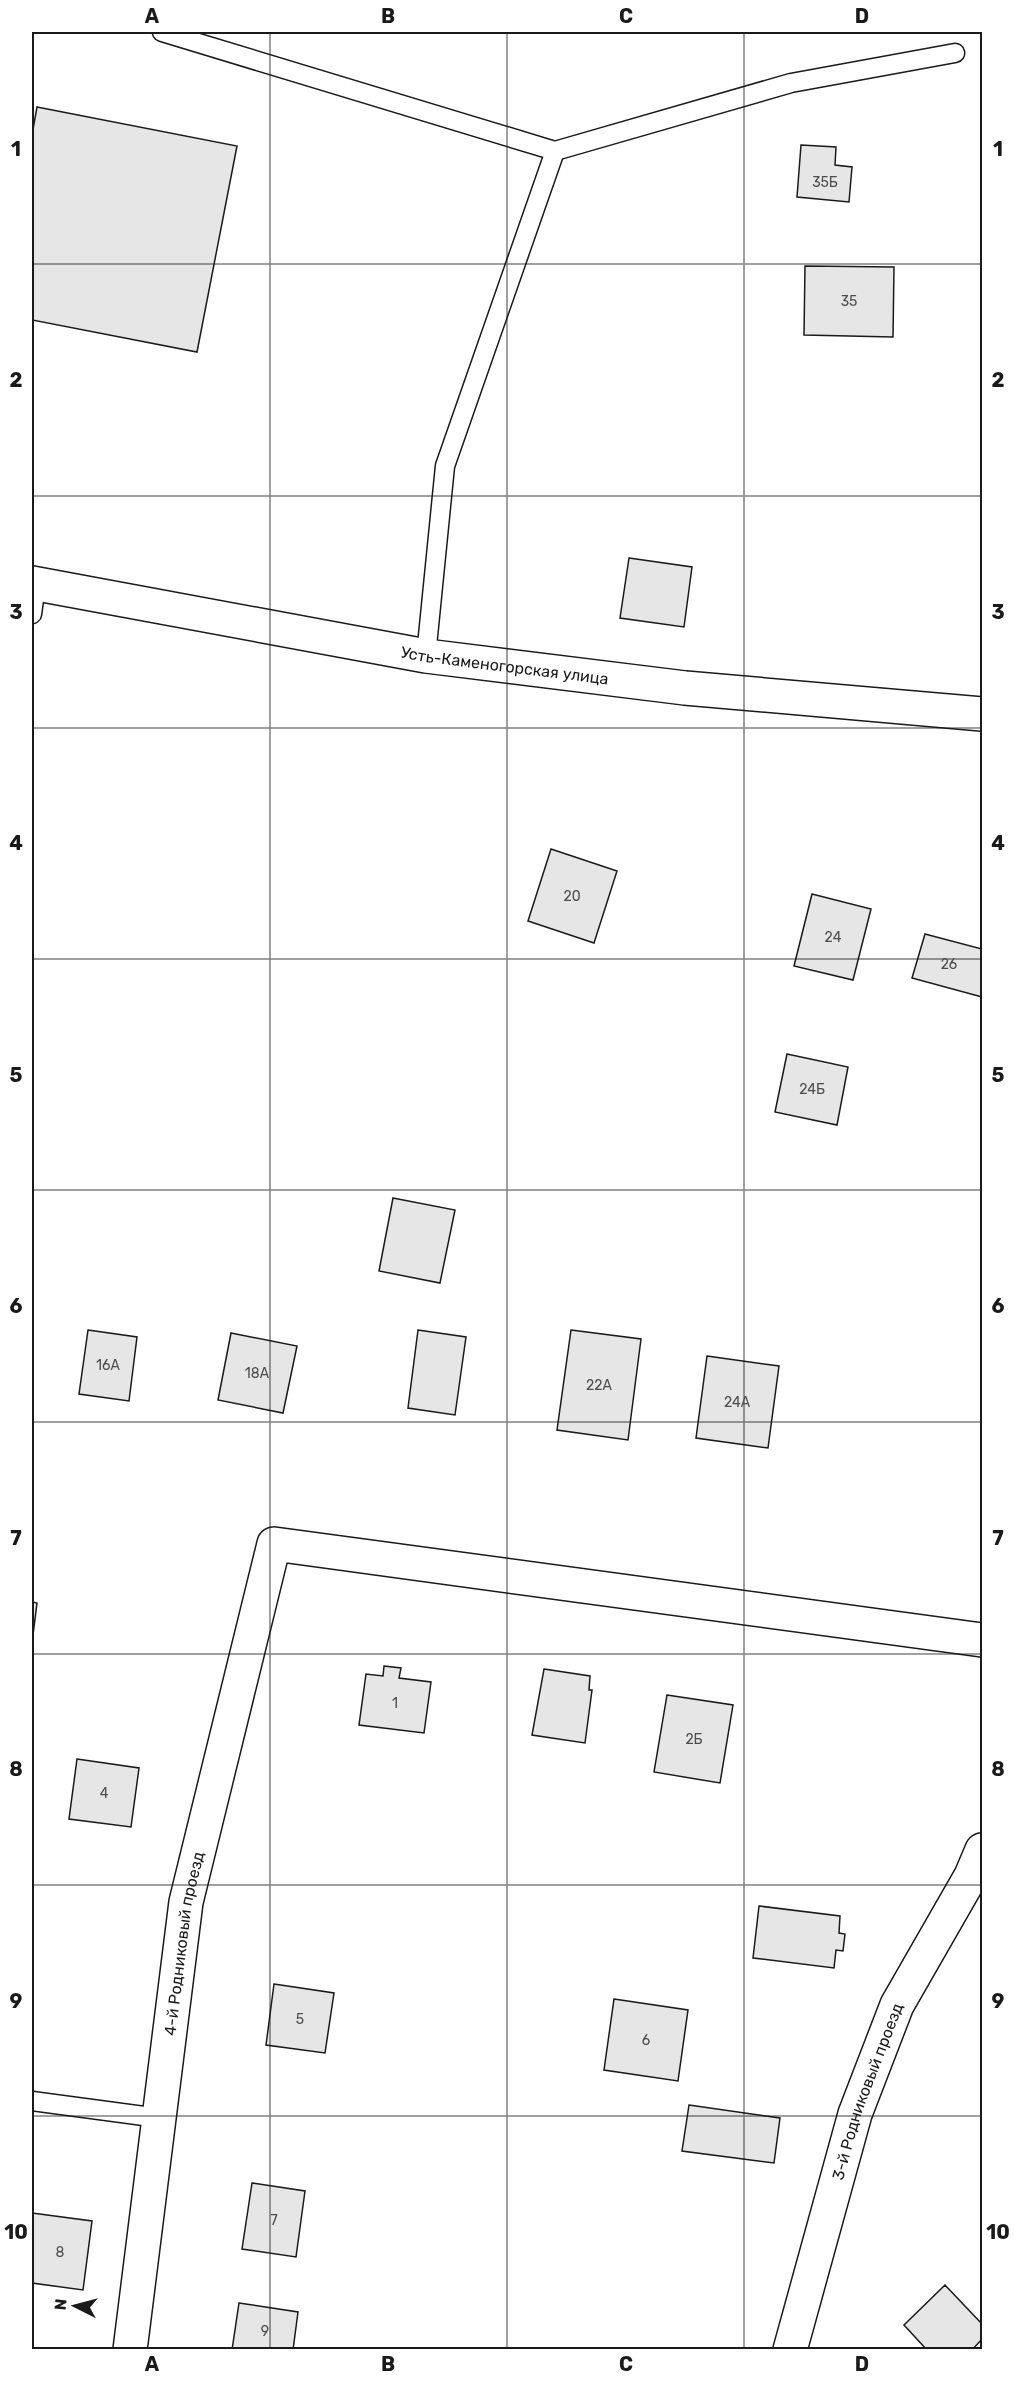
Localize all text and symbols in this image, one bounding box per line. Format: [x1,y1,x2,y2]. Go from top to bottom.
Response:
text: A [145,4,160,28]
text: B [381,4,395,28]
text: C [619,4,633,28]
text: D [855,4,869,28]
text: 1 [11,137,21,161]
text: 1 [993,137,1003,161]
house number: 35Б [812,174,838,191]
house number: 35 [841,293,857,310]
text: 2 [10,368,23,392]
text: 2 [992,368,1005,392]
text: 3 [9,600,23,624]
text: 3 [991,600,1005,624]
street label: Усть-Каменогорская улица [399,643,610,688]
text: 4 [9,831,23,855]
text: 4 [991,831,1005,855]
house number: 20 [563,888,581,905]
house number: 24 [825,929,842,946]
house number: 26 [941,956,957,973]
text: 5 [10,1063,23,1087]
text: 5 [992,1063,1005,1087]
house number: 24Б [799,1081,825,1098]
text: 6 [9,1294,23,1318]
text: 6 [991,1294,1005,1318]
house number: 16А [96,1357,121,1374]
house number: 18А [245,1365,270,1382]
house number: 22А [586,1377,613,1394]
house number: 24А [724,1394,751,1411]
text: 7 [10,1526,22,1550]
text: 7 [992,1526,1004,1550]
house number: 1 [392,1695,398,1712]
house number: 2Б [685,1731,703,1748]
text: 8 [9,1757,23,1781]
text: 8 [991,1757,1005,1781]
house number: 4 [100,1785,109,1802]
street label: 4-й Родниковый проезд [160,1849,208,2037]
text: 9 [10,1989,23,2013]
text: 9 [992,1989,1005,2013]
street label: 3-й Родниковый проезд [828,2000,907,2182]
house number: 5 [296,2011,304,2028]
house number: 6 [642,2032,650,2049]
house number: 7 [270,2212,278,2229]
text: 10 [4,2220,28,2244]
text: 10 [986,2220,1010,2244]
house number: 8 [56,2244,65,2261]
north arrow [45,2276,105,2336]
text: N [51,2298,71,2311]
house number: 9 [261,2323,269,2340]
text: A [145,2352,160,2376]
text: B [381,2352,395,2376]
text: C [619,2352,633,2376]
text: D [855,2352,869,2376]

